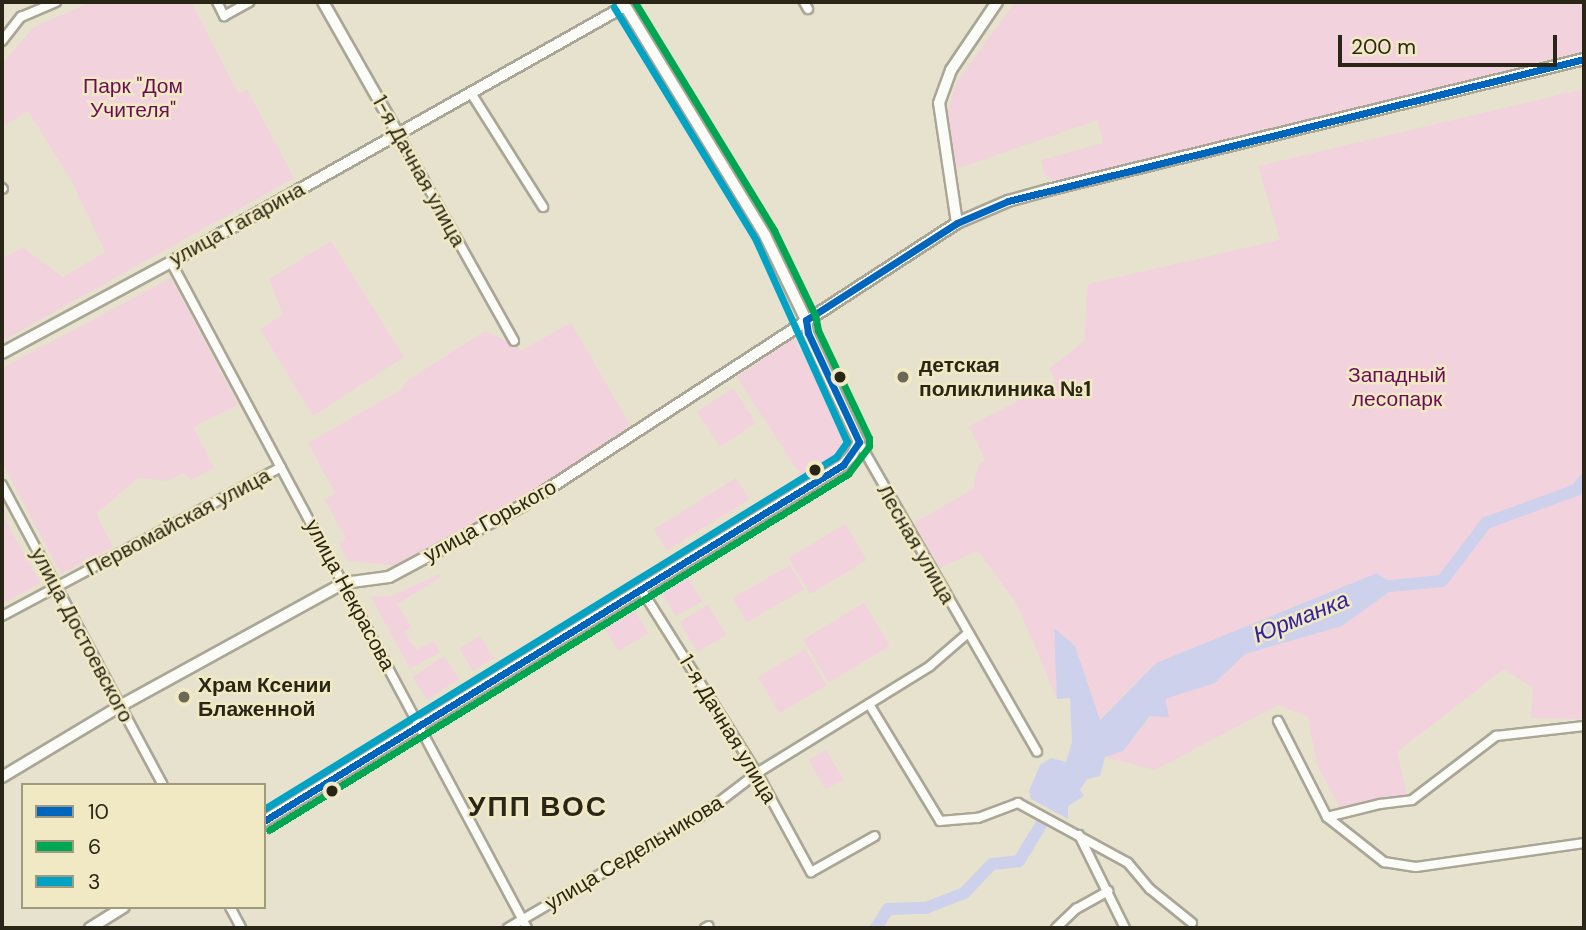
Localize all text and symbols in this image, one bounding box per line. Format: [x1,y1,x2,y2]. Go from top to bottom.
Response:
scale bar [1341,21,1560,65]
text: 200 m [1351,33,1416,61]
park label: Парк "Дом Учителя" [83,73,183,123]
street label: 1-я Дачная улица [367,91,471,251]
street label: улица Гагарина [165,176,309,272]
place label: детская поликлиника №1 [919,352,1091,402]
park label: Западный лесопарк [1348,362,1446,412]
marker: детская поликлиника №1 [893,367,913,387]
unlabelled marker [833,370,847,384]
street label: Первомайская улица [81,463,275,581]
unlabelled marker [808,463,822,477]
street label: улица Горького [419,474,561,568]
street label: Лесная улица [872,480,960,608]
street label: улица Некрасова [300,515,400,675]
street label: улица Достоевского [25,543,139,727]
water label: Юрманка [1249,585,1353,649]
street label: 1-я Дачная улица [674,650,782,808]
place label: Храм Ксении Блаженной [198,672,331,722]
marker: Храм Ксении Блаженной [176,689,192,705]
legend [21,783,266,909]
unlabelled marker [325,784,339,798]
district label: УПП ВОС [469,790,607,824]
street label: улица Седельникова [540,790,728,916]
text: 10 [88,798,109,826]
text: 6 [88,833,101,861]
text: 3 [88,868,100,896]

